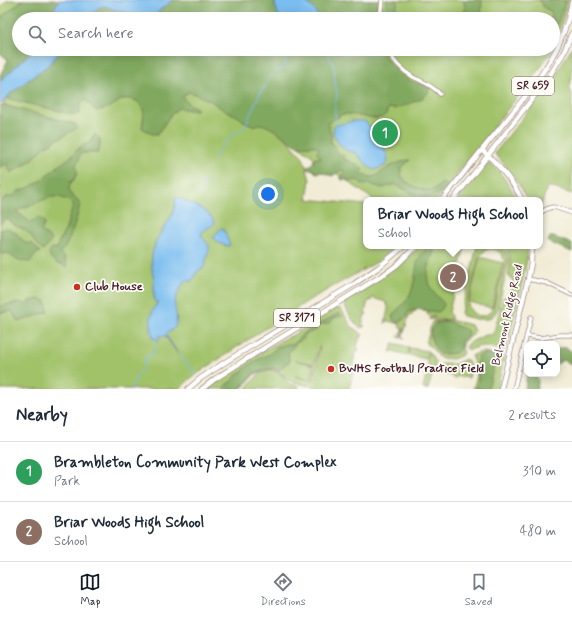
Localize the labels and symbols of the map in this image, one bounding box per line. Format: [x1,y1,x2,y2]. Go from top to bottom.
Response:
road number: SR 659 [512,77,554,95]
pin: 1 [372,118,398,148]
your location [258,184,278,204]
pin: 2 [440,262,466,292]
street label: Belmont Ridge Road [489,263,528,367]
place label: Club House [85,279,143,295]
marker: Club House [72,282,82,292]
road number: SR 3171 [274,309,320,327]
place label: BWHS Football Practice Field [339,361,485,377]
marker: BWHS Football Practice Field [326,364,336,374]

